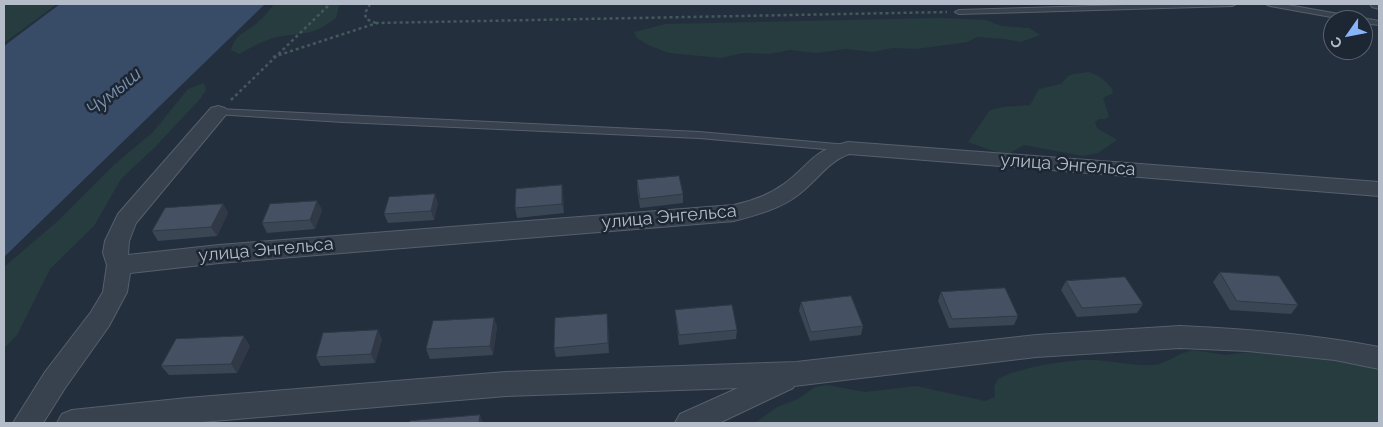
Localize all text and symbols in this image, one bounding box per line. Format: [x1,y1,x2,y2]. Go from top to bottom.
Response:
north arrow [1323,10,1373,60]
text: С [1327,34,1346,51]
water label: Чумыш [82,63,146,121]
street label: улица Энгельса [1000,150,1136,180]
street label: улица Энгельса [601,200,737,234]
street label: улица Энгельса [198,233,334,267]

